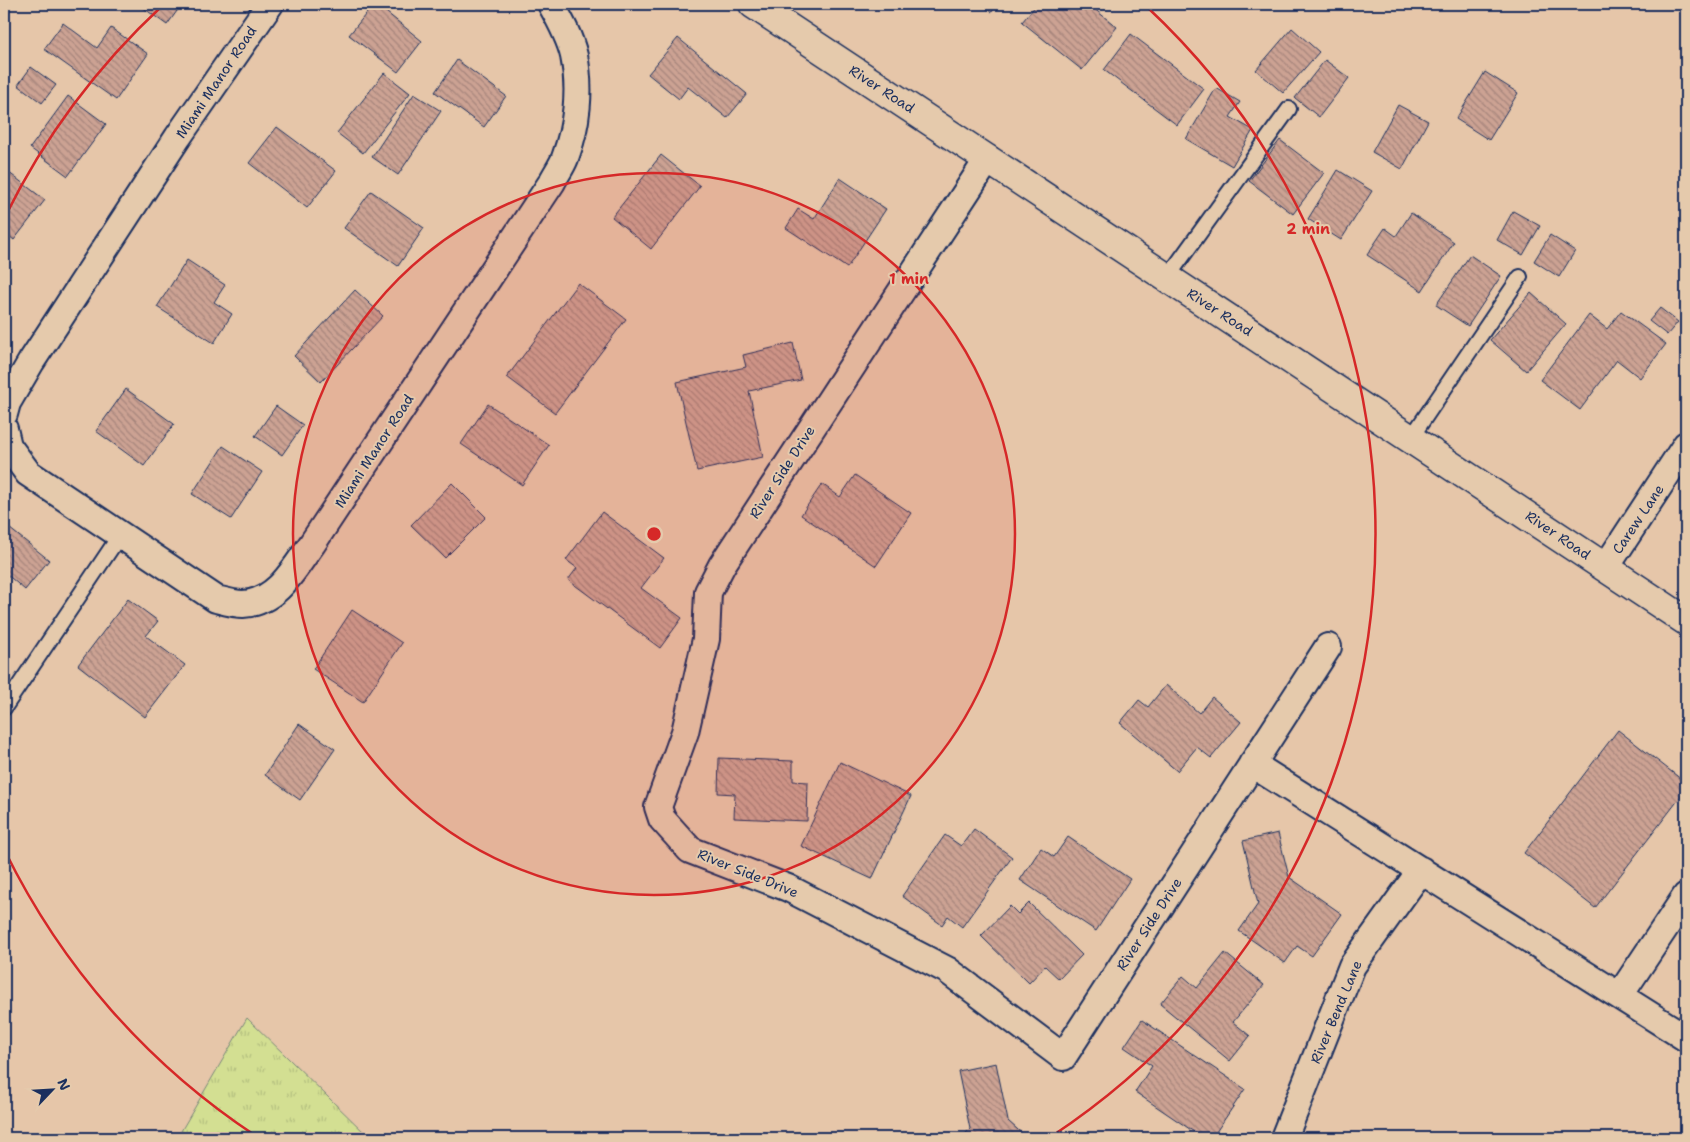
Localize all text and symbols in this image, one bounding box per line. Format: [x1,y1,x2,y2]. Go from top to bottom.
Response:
street label: Miami Manor Road [172,22,260,142]
street label: River Road [846,61,918,117]
text: 2 min [1286,219,1330,239]
text: 1 min [889,269,929,289]
street label: River Road [1184,284,1256,340]
street label: Miami Manor Road [330,391,418,511]
street label: River Side Drive [745,422,819,522]
street label: Carew Lane [1608,481,1668,557]
street label: River Road [1522,507,1594,563]
centre of rings [645,525,663,543]
street label: River Side Drive [695,845,801,901]
street label: River Side Drive [1112,874,1186,974]
street label: River Bend Lane [1306,958,1366,1066]
north arrow [28,1064,78,1114]
text: N [53,1076,74,1093]

